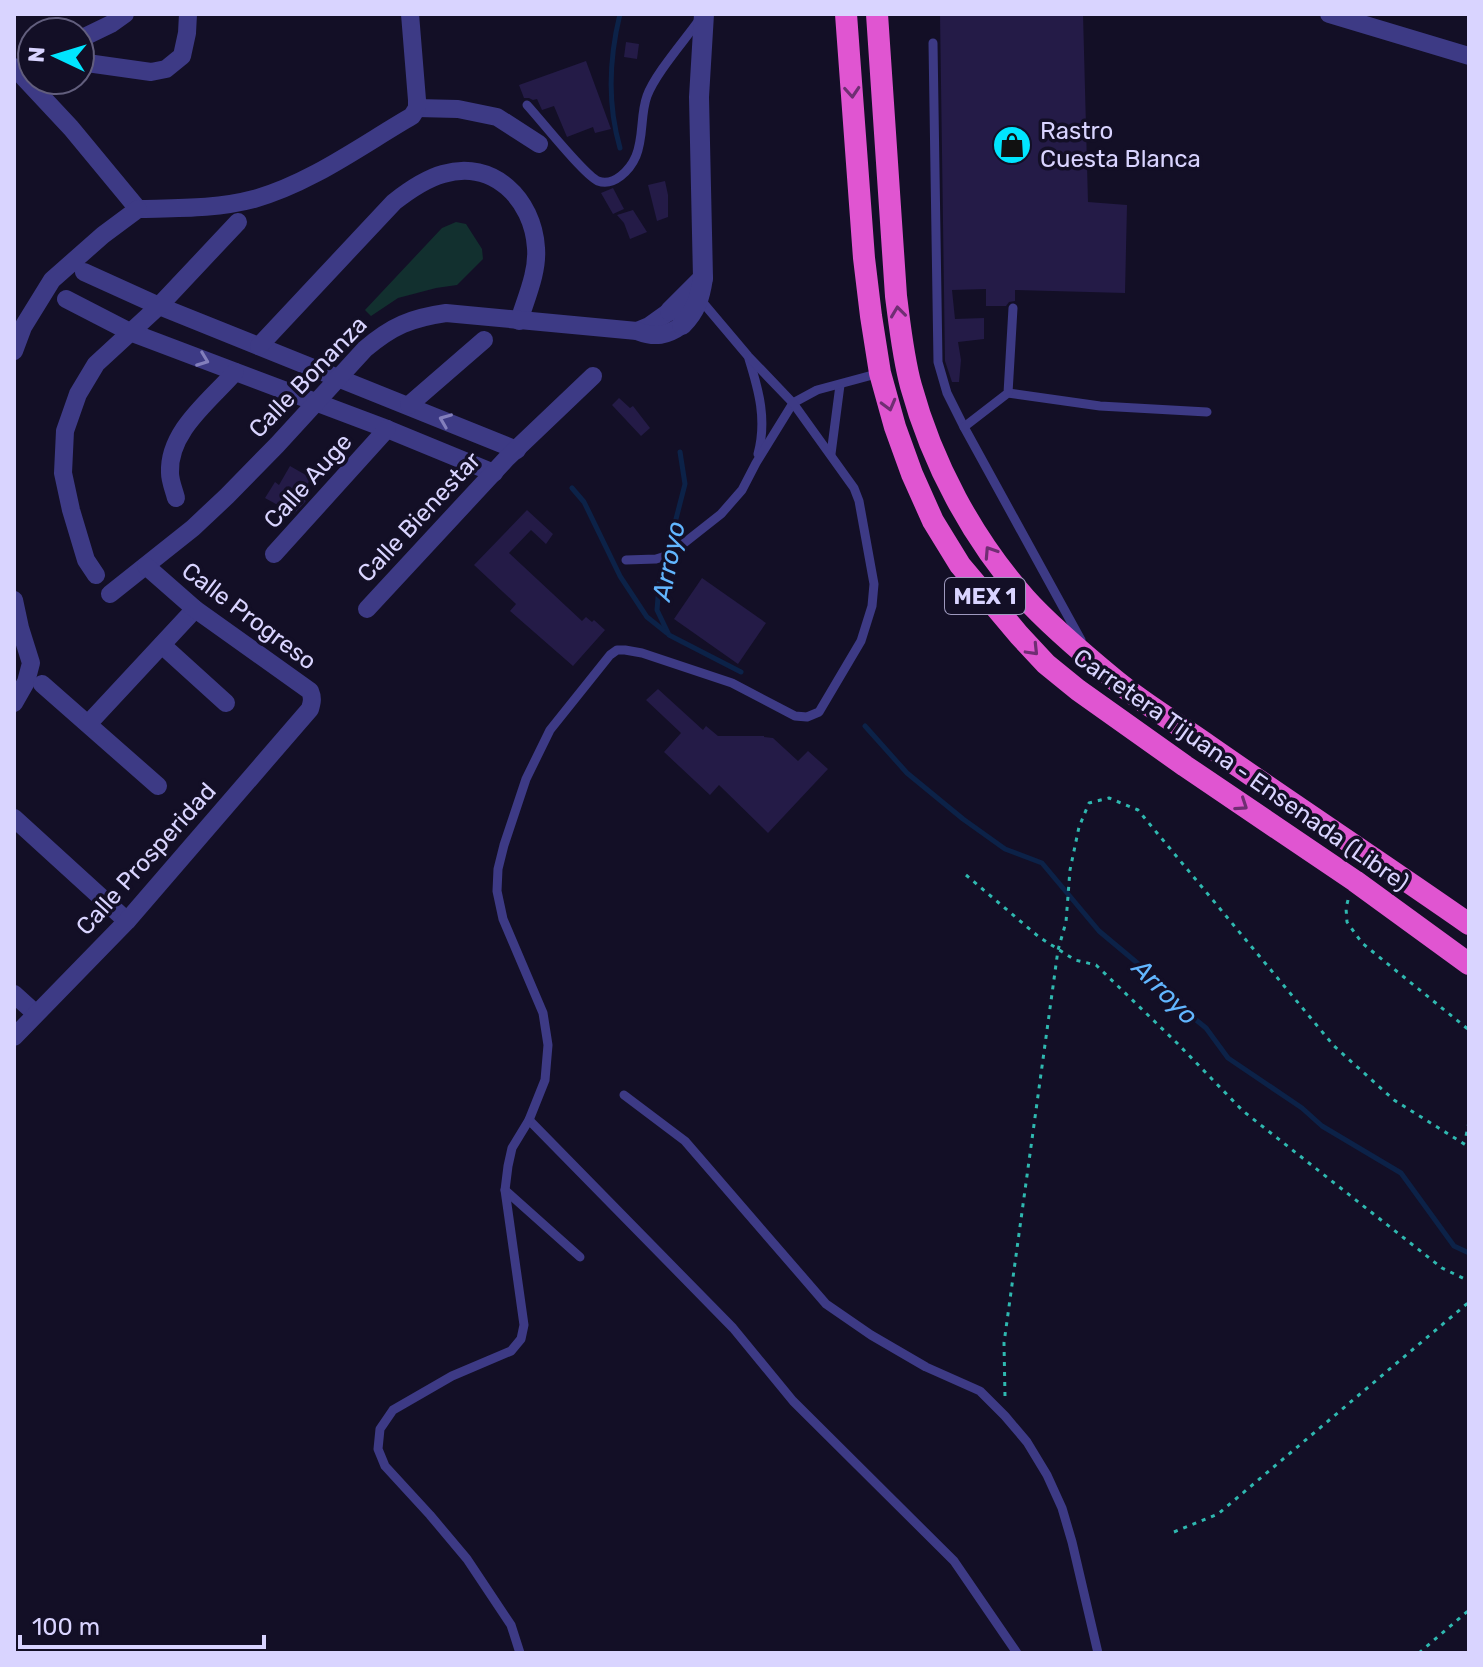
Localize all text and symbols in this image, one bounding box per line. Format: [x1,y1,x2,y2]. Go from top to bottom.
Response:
north arrow [16,16,96,96]
text: N [23,46,51,63]
one-way arrow [843,86,860,99]
place label: Rastro Cuesta Blanca [1040,117,1201,173]
shop icon: Rastro Cuesta Blanca [991,124,1033,166]
one-way arrow [890,305,907,319]
street label: Calle Bonanza [243,311,373,443]
one-way arrow [195,350,209,367]
one-way arrow [880,397,896,411]
one-way arrow [439,413,453,430]
street label: Calle Auge [258,428,358,534]
street label: Calle Bienestar [352,446,486,588]
water label: Arroyo [646,519,692,605]
one-way arrow [984,546,999,561]
street label: Calle Progreso [176,556,322,676]
road number: MEX 1 [945,578,1025,614]
one-way arrow [1024,641,1039,655]
street label: Carretera Tijuana - Ensenada (Libre) [1068,643,1414,897]
street label: Calle Prosperidad [70,777,222,941]
one-way arrow [1233,795,1247,810]
water label: Arroyo [1124,951,1204,1031]
scale bar [20,1599,264,1649]
text: 100 m [32,1613,100,1641]

